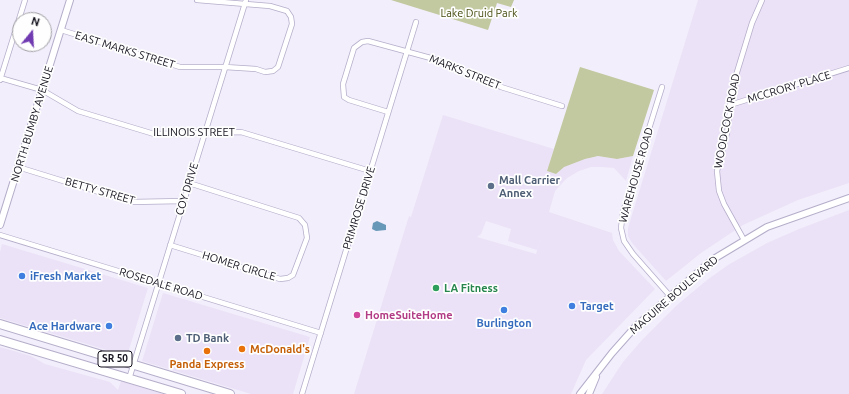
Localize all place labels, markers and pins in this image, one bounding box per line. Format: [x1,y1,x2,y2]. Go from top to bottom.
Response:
place label: Mall Carrier Annex [499,173,560,199]
marker: Mall Carrier Annex [486,181,496,191]
place label: iFresh Market [30,269,101,283]
marker: iFresh Market [17,271,27,281]
place label: LA Fitness [444,281,498,295]
marker: LA Fitness [431,283,441,293]
place label: Target [580,299,614,313]
marker: Target [567,301,577,311]
marker: Burlington [499,305,509,315]
place label: HomeSuiteHome [365,308,452,322]
marker: HomeSuiteHome [352,310,362,320]
place label: Burlington [476,316,532,330]
place label: Ace Hardware [29,319,101,333]
marker: Ace Hardware [104,321,114,331]
place label: TD Bank [186,331,229,345]
marker: TD Bank [173,333,183,343]
place label: McDonald's [250,342,310,356]
marker: McDonald's [237,344,247,354]
marker: Panda Express [202,346,212,356]
place label: Panda Express [170,357,244,371]

